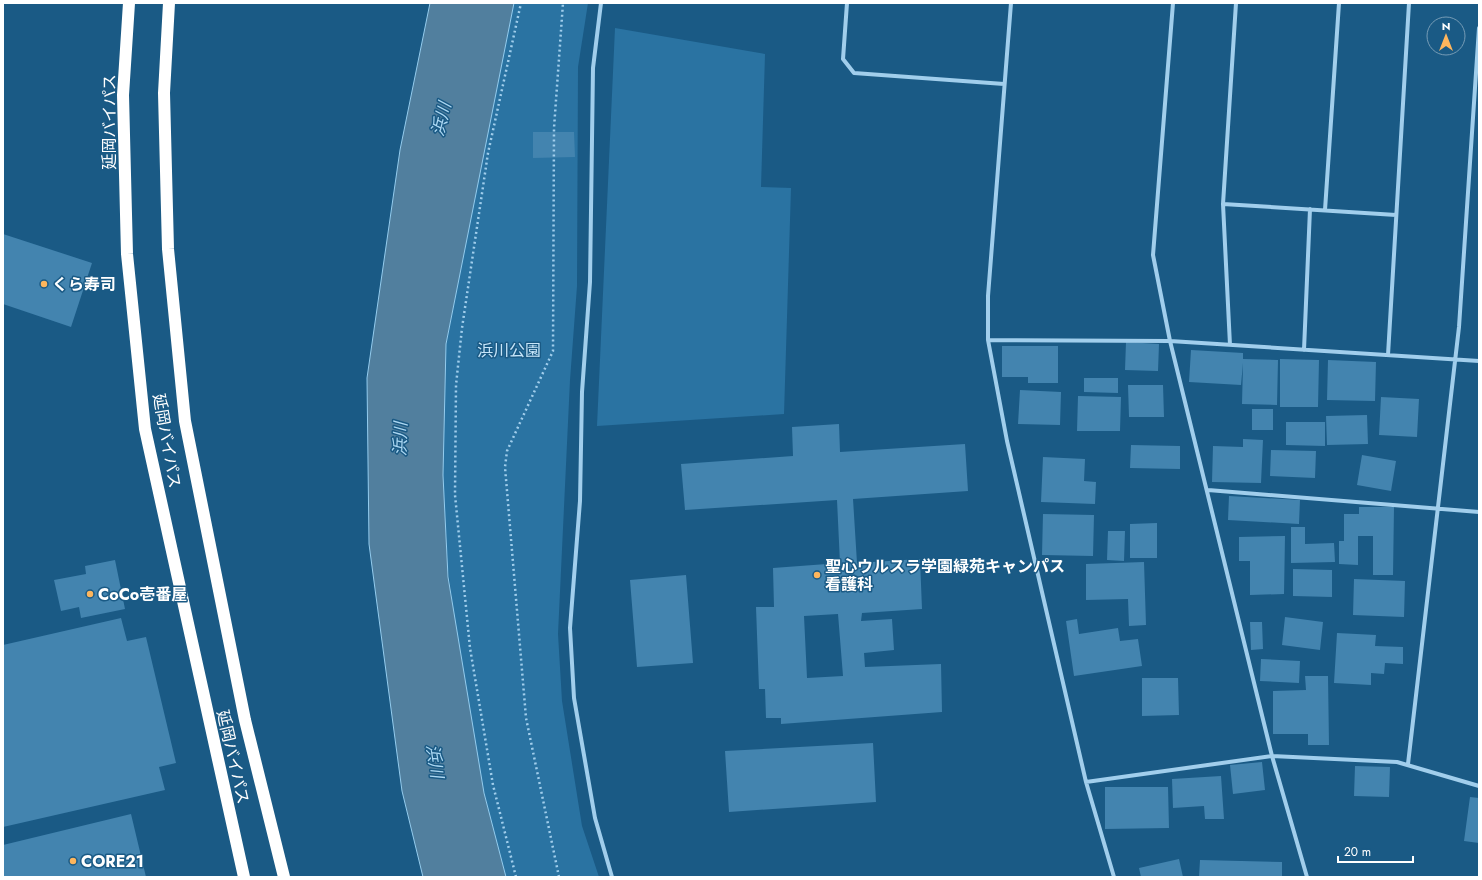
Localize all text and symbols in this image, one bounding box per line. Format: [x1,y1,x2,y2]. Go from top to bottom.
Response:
north arrow [1426,16,1466,56]
text: N [1442,18,1450,34]
street label: 延岡バイパス [98,74,121,170]
water label: 浜川 [425,98,457,138]
place label: くら寿司 [52,273,116,296]
marker: くら寿司 [39,279,49,289]
park label: 浜川公園 [477,339,541,362]
street label: 延岡バイパス [147,392,187,490]
water label: 浜川 [387,420,413,456]
place label: 聖心ウルスラ学園緑苑キャンパス 看護科 [825,555,1065,596]
marker: 聖心ウルスラ学園緑苑キャンパス 看護科 [812,570,822,580]
place label: CoCo壱番屋 [98,583,187,606]
marker: CoCo壱番屋 [85,589,95,599]
street label: 延岡バイパス [211,708,255,806]
water label: 浜川 [420,742,450,782]
scale bar [1338,838,1413,864]
text: 20 m [1344,843,1371,861]
place label: CORE21 [81,850,144,873]
marker: CORE21 [68,856,78,866]

